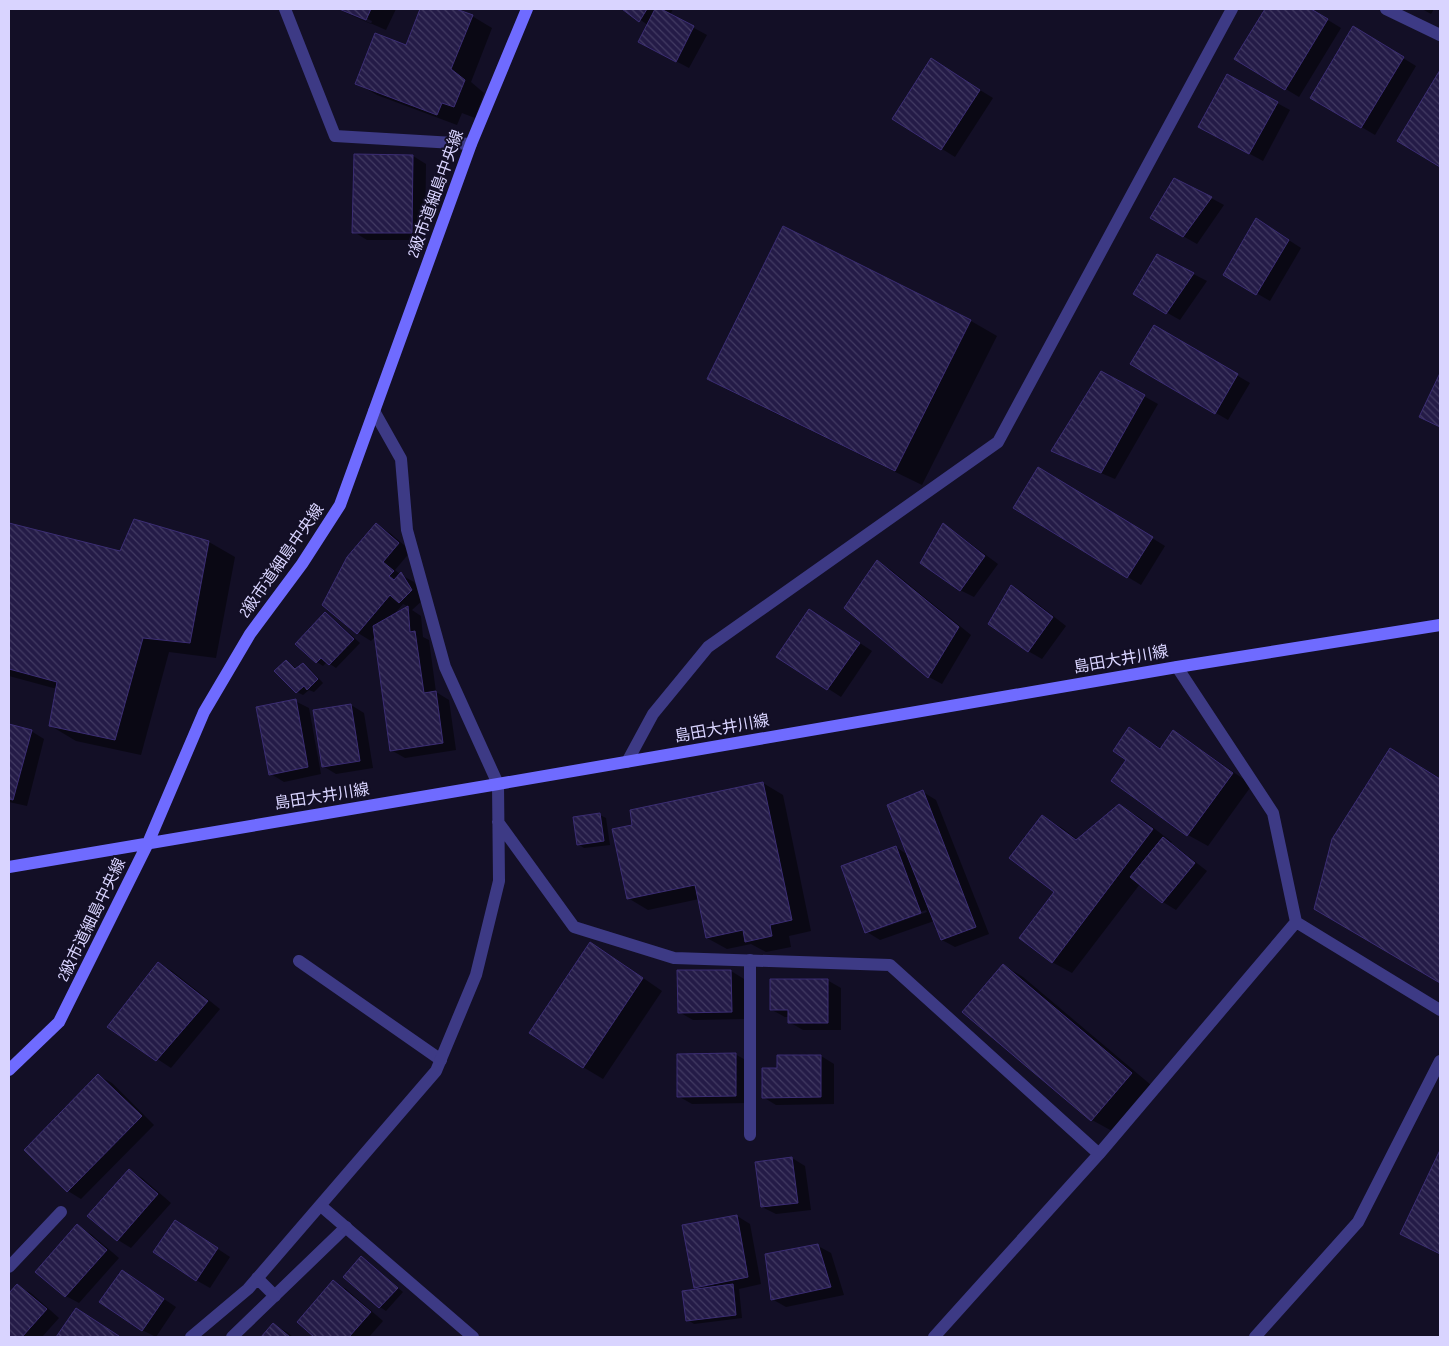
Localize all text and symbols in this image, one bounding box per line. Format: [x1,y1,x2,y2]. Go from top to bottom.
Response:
street label: 2級市道細島中央線 [404,128,468,260]
street label: 2級市道細島中央線 [236,500,328,622]
street label: 島田大井川線 [1072,642,1170,678]
street label: 島田大井川線 [673,711,771,747]
street label: 島田大井川線 [273,780,371,814]
street label: 2級市道細島中央線 [54,855,130,985]

